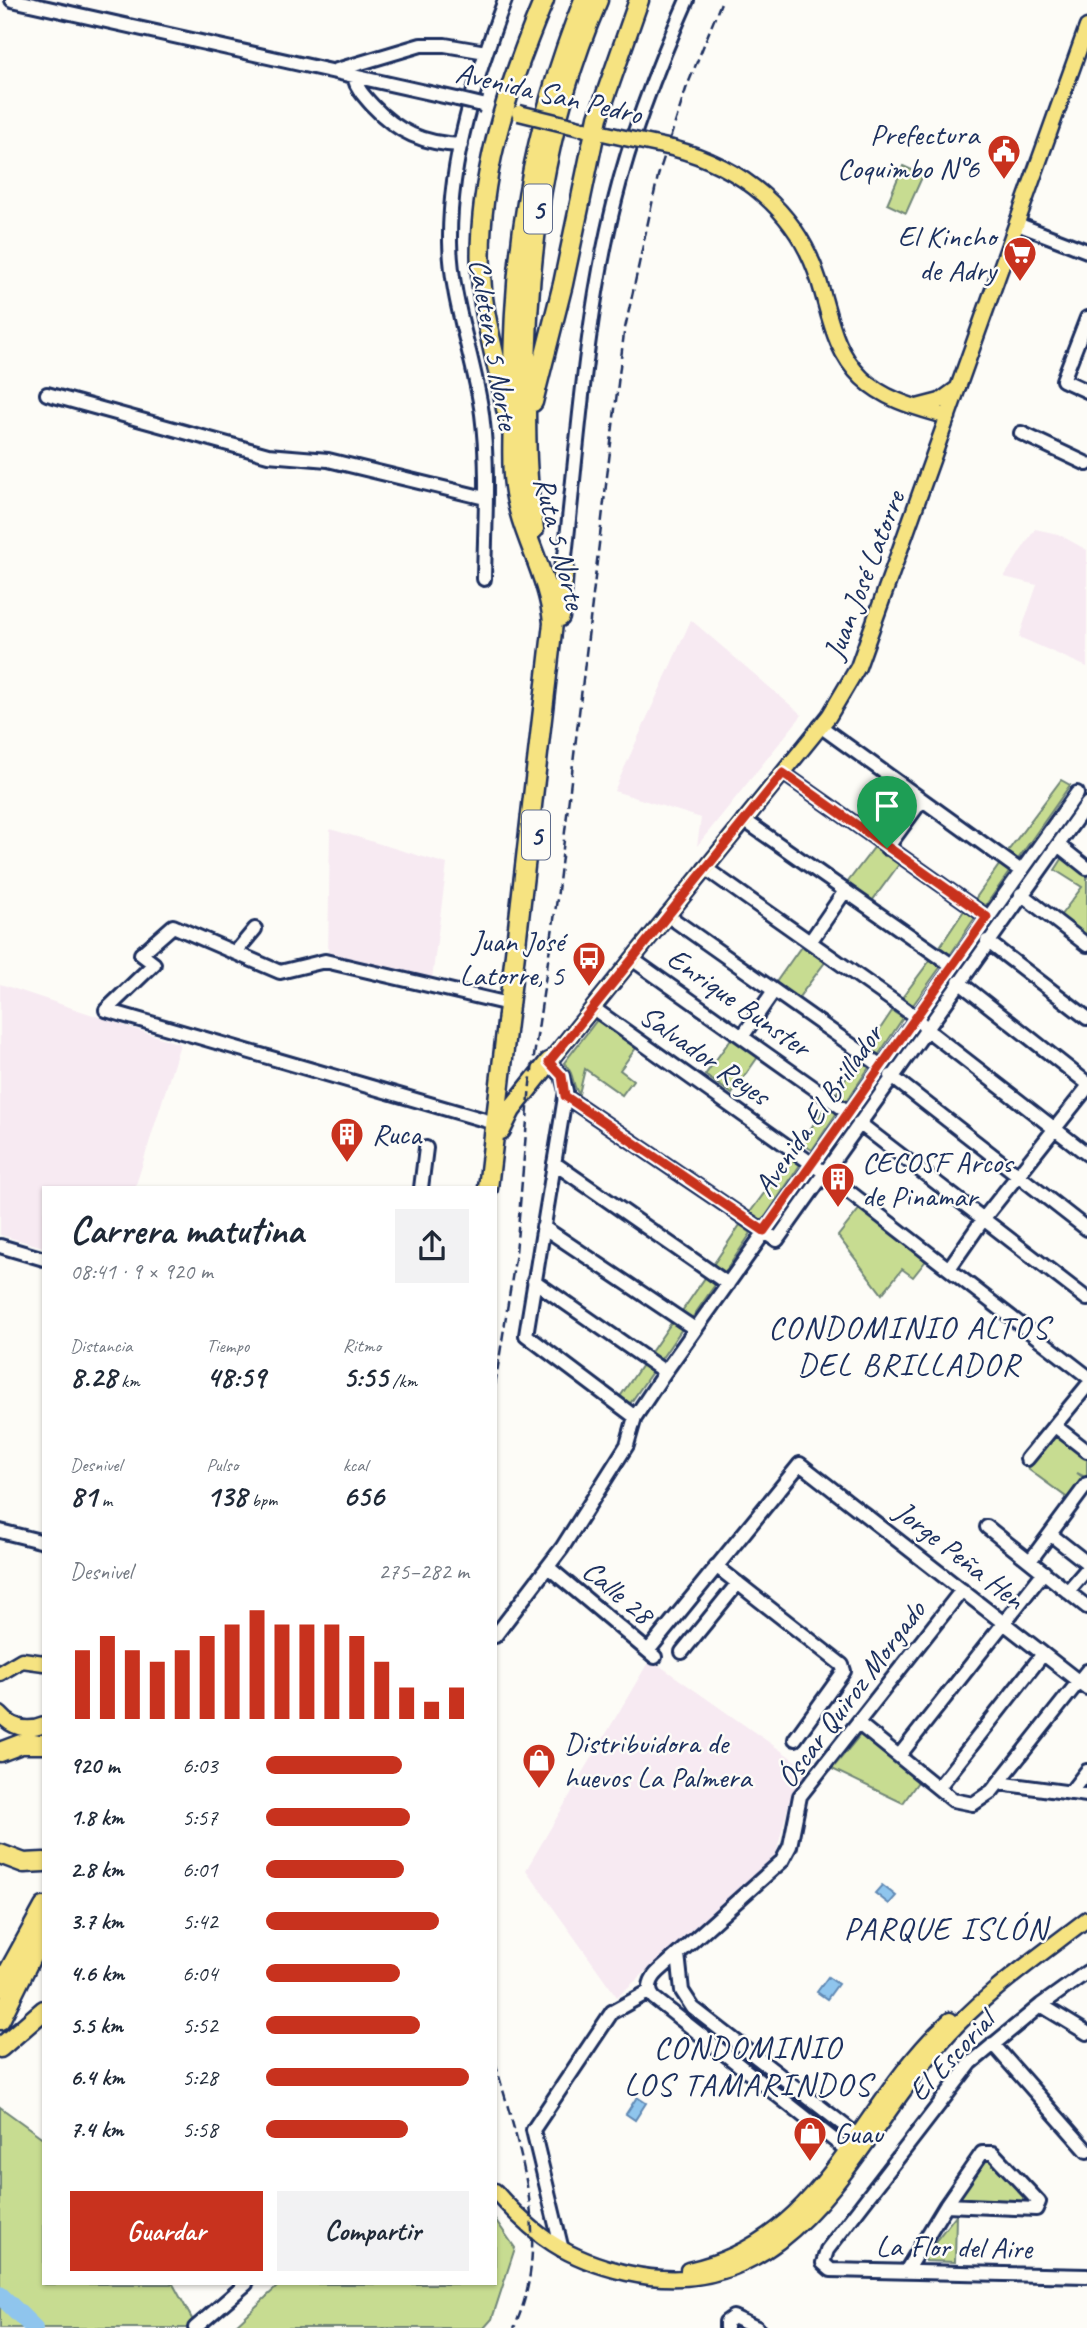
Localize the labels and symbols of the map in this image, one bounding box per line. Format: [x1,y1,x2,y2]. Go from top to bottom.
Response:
street label: Avenida San Pedro [452,53,647,133]
place label: Prefectura Coquimbo N°6 [837,115,981,187]
public building icon: Prefectura Coquimbo N°6 [985,132,1023,181]
road number: 5 [524,184,552,234]
place label: El Kincho de Adry [898,217,999,289]
supermarket icon: El Kincho de Adry [1001,234,1039,283]
street label: Caletera 5 Norte [460,256,528,435]
street label: Ruta 5 Norte [525,473,595,615]
street label: Juan José Latorre [814,483,914,666]
pin [857,776,917,848]
road number: 5 [522,810,550,860]
place label: Juan José Latorre, 5 [460,922,568,994]
bus stop icon: Juan José Latorre, 5 [570,939,608,988]
street label: Enrique Bunster [660,939,821,1067]
street label: Salvador Reyes [632,996,780,1115]
street label: Avenida El Brillador [745,1015,892,1203]
building icon: Ruca [328,1115,366,1164]
place label: Ruca [372,1115,423,1153]
place label: CECOSF Arcos de Pinamar [862,1143,1015,1215]
building icon: CECOSF Arcos de Pinamar [819,1160,857,1209]
district label: CONDOMINIO ALTOS DEL BRILLADOR [768,1307,1054,1385]
street label: Jorge Peña Hen [886,1491,1034,1619]
street label: Calle 28 [575,1551,663,1634]
street label: Óscar Quiroz Morgado [768,1592,935,1795]
place label: Distribuidora de huevos La Palmera [564,1724,753,1796]
shop icon: Distribuidora de huevos La Palmera [520,1741,558,1790]
district label: PARQUE ISLÓN [844,1908,1051,1949]
street label: El Escorial [900,1999,1006,2109]
district label: CONDOMINIO LOS TAMARINDOS [624,2027,876,2105]
shop icon: Guau [791,2114,829,2163]
place label: Guau [834,2114,885,2152]
street label: La Flor del Aire [876,2227,1035,2267]

